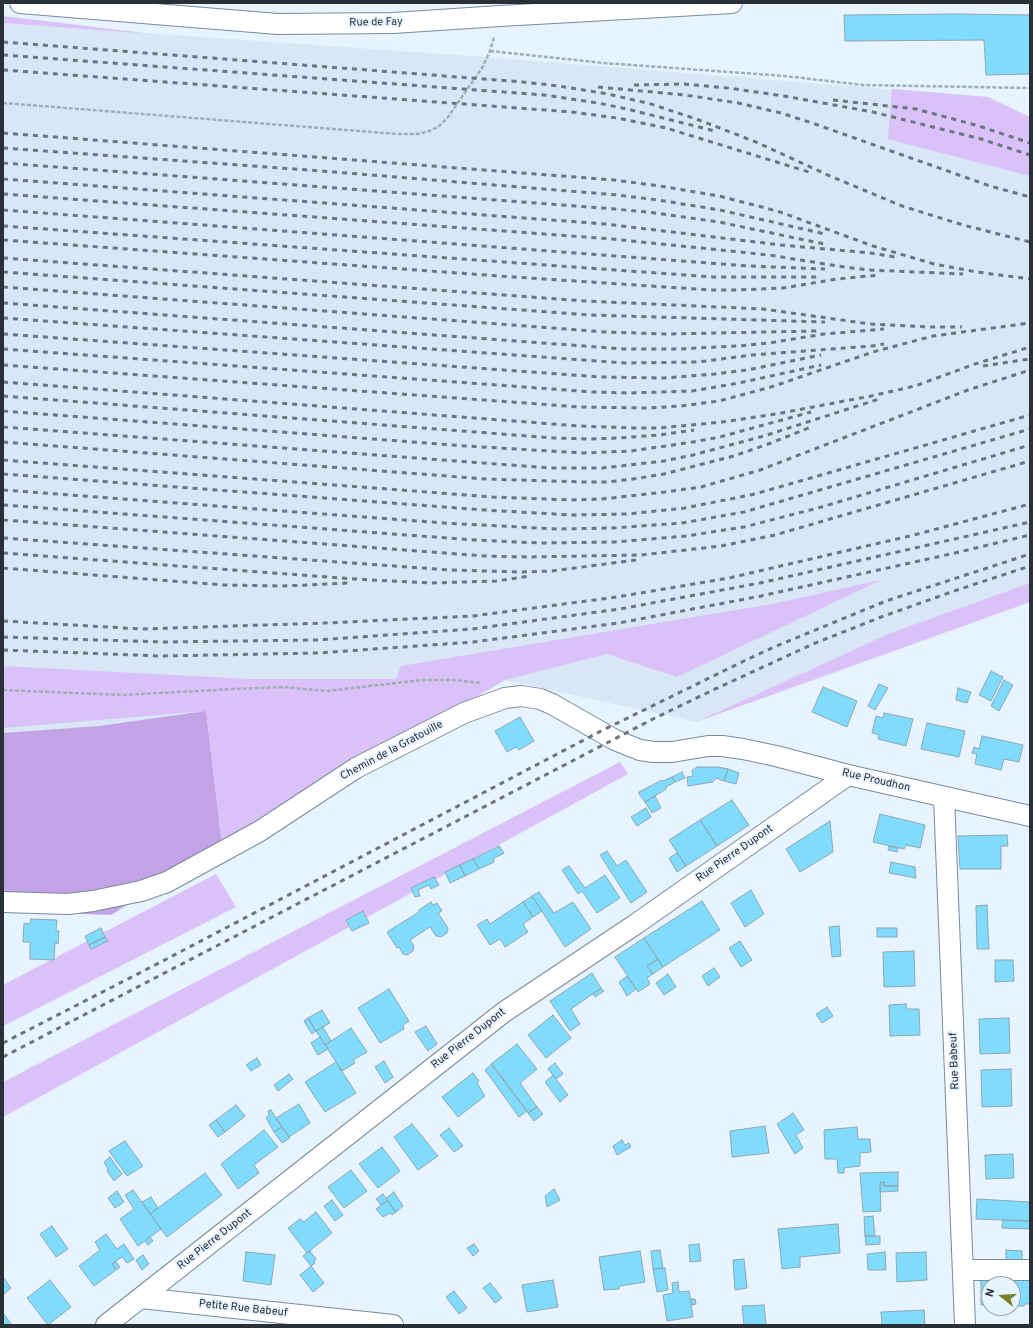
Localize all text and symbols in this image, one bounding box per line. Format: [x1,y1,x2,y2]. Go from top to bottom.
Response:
street label: Rue de Fay [349,16,403,30]
street label: Chemin de la Gratouille [338,718,446,784]
street label: Rue Proudhon [841,767,911,795]
street label: Rue Pierre Dupont [694,823,776,885]
street label: Rue Pierre Dupont [429,1006,509,1072]
street label: Rue Babeuf [947,1032,963,1090]
street label: Rue Pierre Dupont [175,1207,255,1273]
north arrow [981,1276,1021,1316]
text: N [983,1287,998,1299]
street label: Petite Rue Babeuf [198,1298,288,1320]

